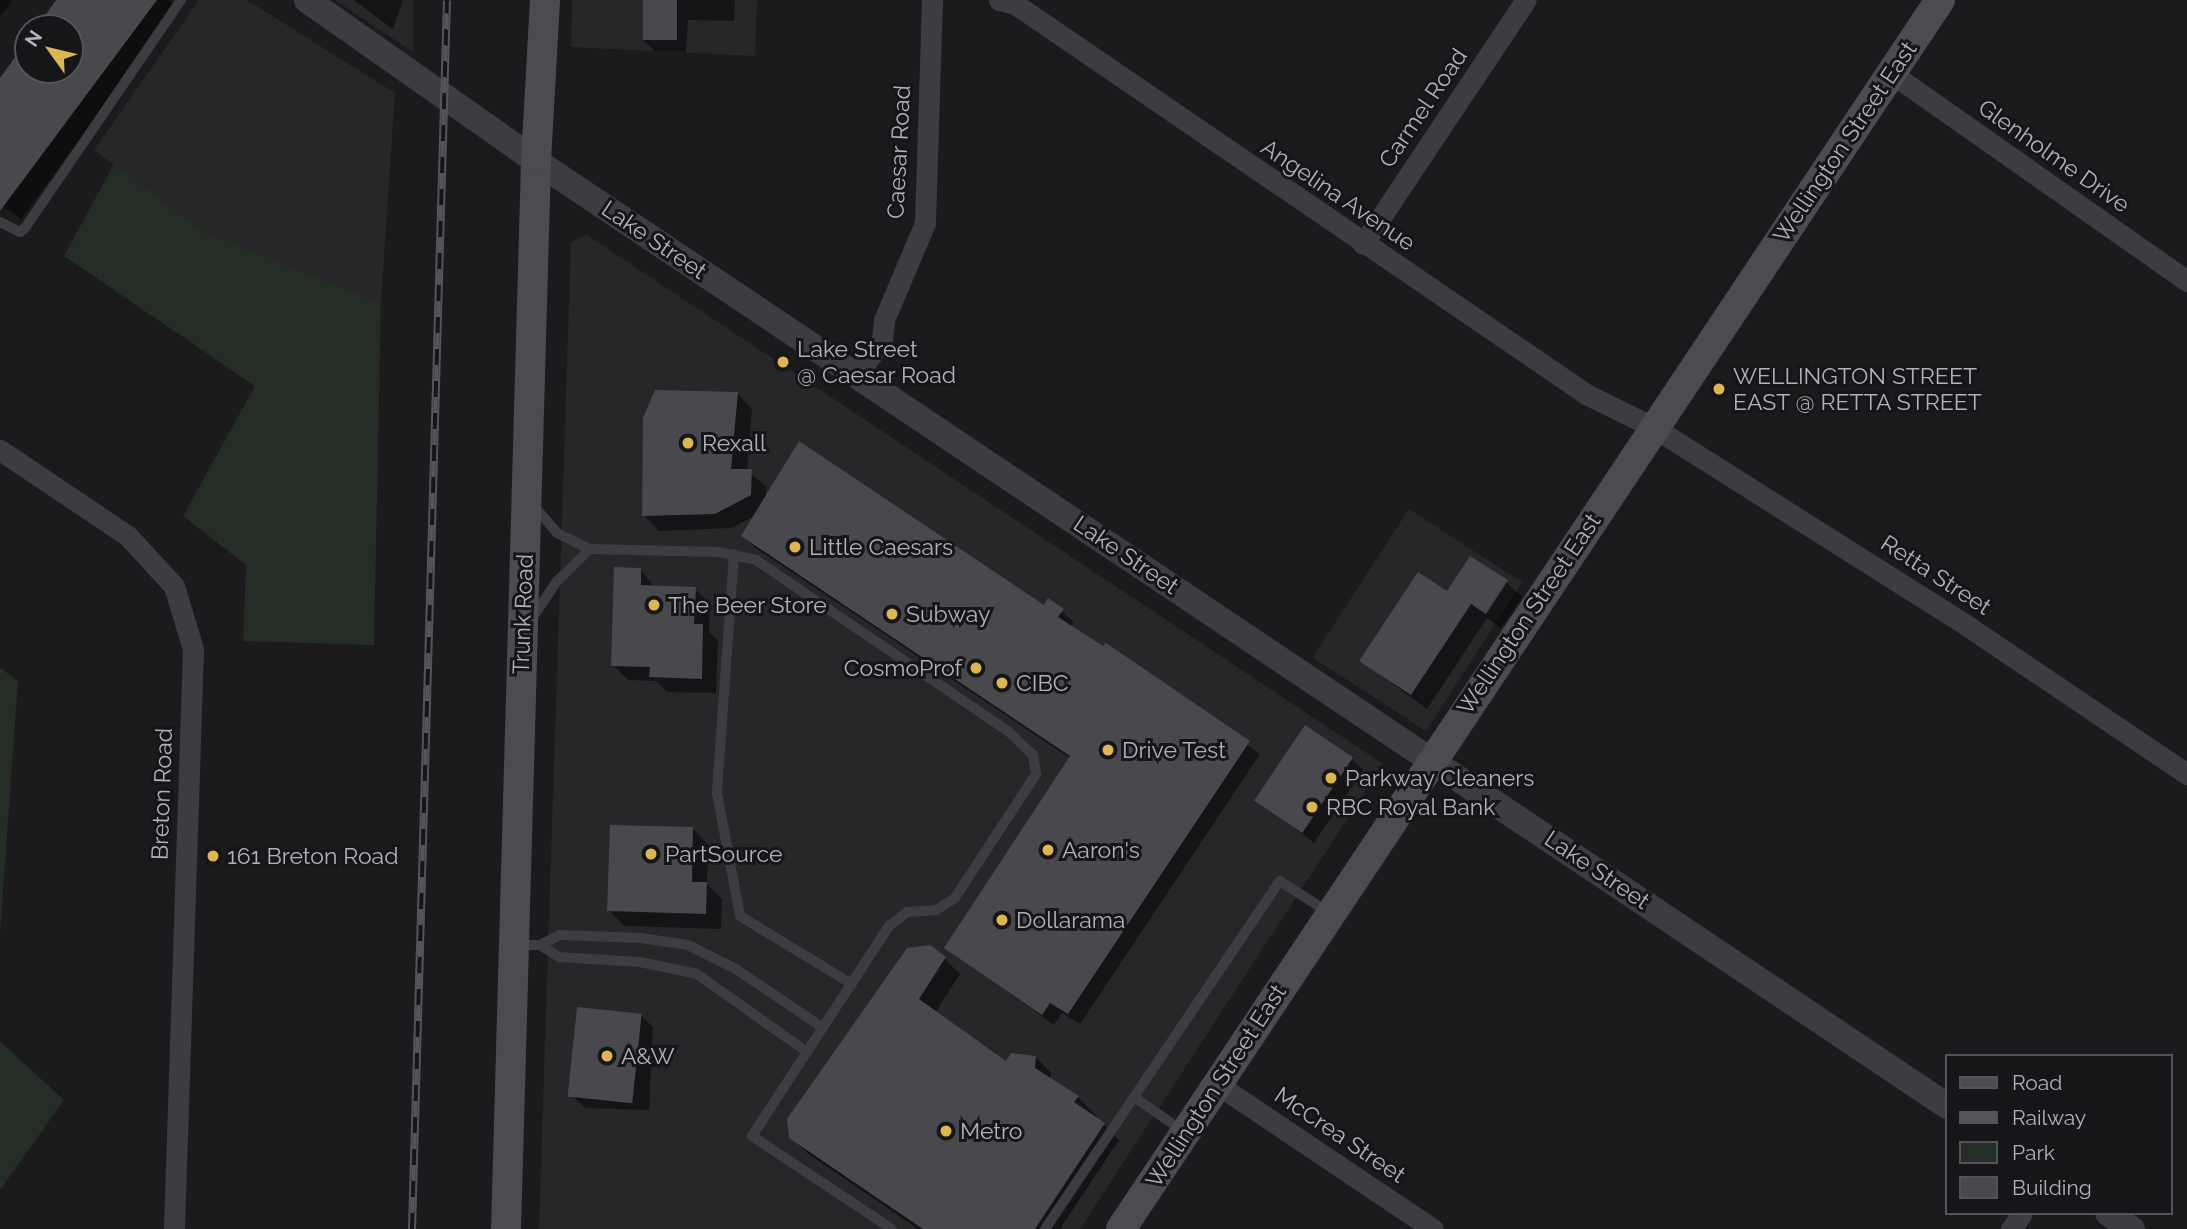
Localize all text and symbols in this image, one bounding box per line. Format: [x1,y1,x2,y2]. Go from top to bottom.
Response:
north arrow [14,14,84,84]
text: N [20,26,46,51]
street label: Wellington Street East [1767,36,1923,248]
street label: Carmel Road [1373,43,1473,173]
street label: Caesar Road [882,84,916,220]
street label: Glenholme Drive [1973,94,2135,218]
street label: Angelina Avenue [1255,133,1421,257]
street label: Lake Street [596,195,712,285]
place label: Lake Street @ Caesar Road [797,335,957,389]
marker: Lake Street @ Caesar Road [775,354,791,370]
place label: WELLINGTON STREET EAST @ RETTA STREET [1733,362,1983,416]
marker: WELLINGTON STREET EAST @ RETTA STREET [1711,381,1727,397]
place label: Rexall [702,429,766,457]
marker: Rexall [680,435,696,451]
street label: Wellington Street East [1451,508,1607,720]
street label: Lake Street [1068,510,1184,600]
street label: Retta Street [1876,529,1996,621]
place label: Little Caesars [809,533,953,561]
marker: Little Caesars [787,539,803,555]
street label: Trunk Road [507,553,539,675]
place label: The Beer Store [668,591,827,619]
marker: The Beer Store [646,597,662,613]
place label: Subway [906,600,990,628]
marker: Subway [884,606,900,622]
place label: CosmoProf [844,654,962,682]
marker: CosmoProf [968,660,984,676]
place label: CIBC [1016,669,1069,697]
marker: CIBC [994,675,1010,691]
street label: Breton Road [146,728,178,860]
place label: Drive Test [1122,736,1227,764]
marker: Drive Test [1100,742,1116,758]
place label: Parkway Cleaners [1345,764,1535,792]
marker: Parkway Cleaners [1323,770,1339,786]
place label: RBC Royal Bank [1326,793,1496,821]
marker: RBC Royal Bank [1304,799,1320,815]
street label: Lake Street [1539,825,1655,915]
place label: Aaron's [1062,836,1140,864]
place label: PartSource [665,840,783,868]
place label: 161 Breton Road [227,842,398,870]
marker: Aaron's [1040,842,1056,858]
marker: PartSource [643,846,659,862]
marker: 161 Breton Road [205,848,221,864]
place label: Dollarama [1016,906,1125,934]
marker: Dollarama [994,912,1010,928]
street label: Wellington Street East [1140,979,1292,1193]
place label: A&W [621,1042,675,1070]
marker: A&W [599,1048,615,1064]
legend [1946,1054,2173,1215]
text: Road [2012,1070,2062,1095]
street label: McCrea Street [1269,1081,1411,1189]
text: Railway [2012,1105,2086,1130]
place label: Metro [960,1117,1022,1145]
marker: Metro [938,1123,954,1139]
text: Park [2012,1140,2055,1165]
text: Building [2012,1175,2092,1200]

